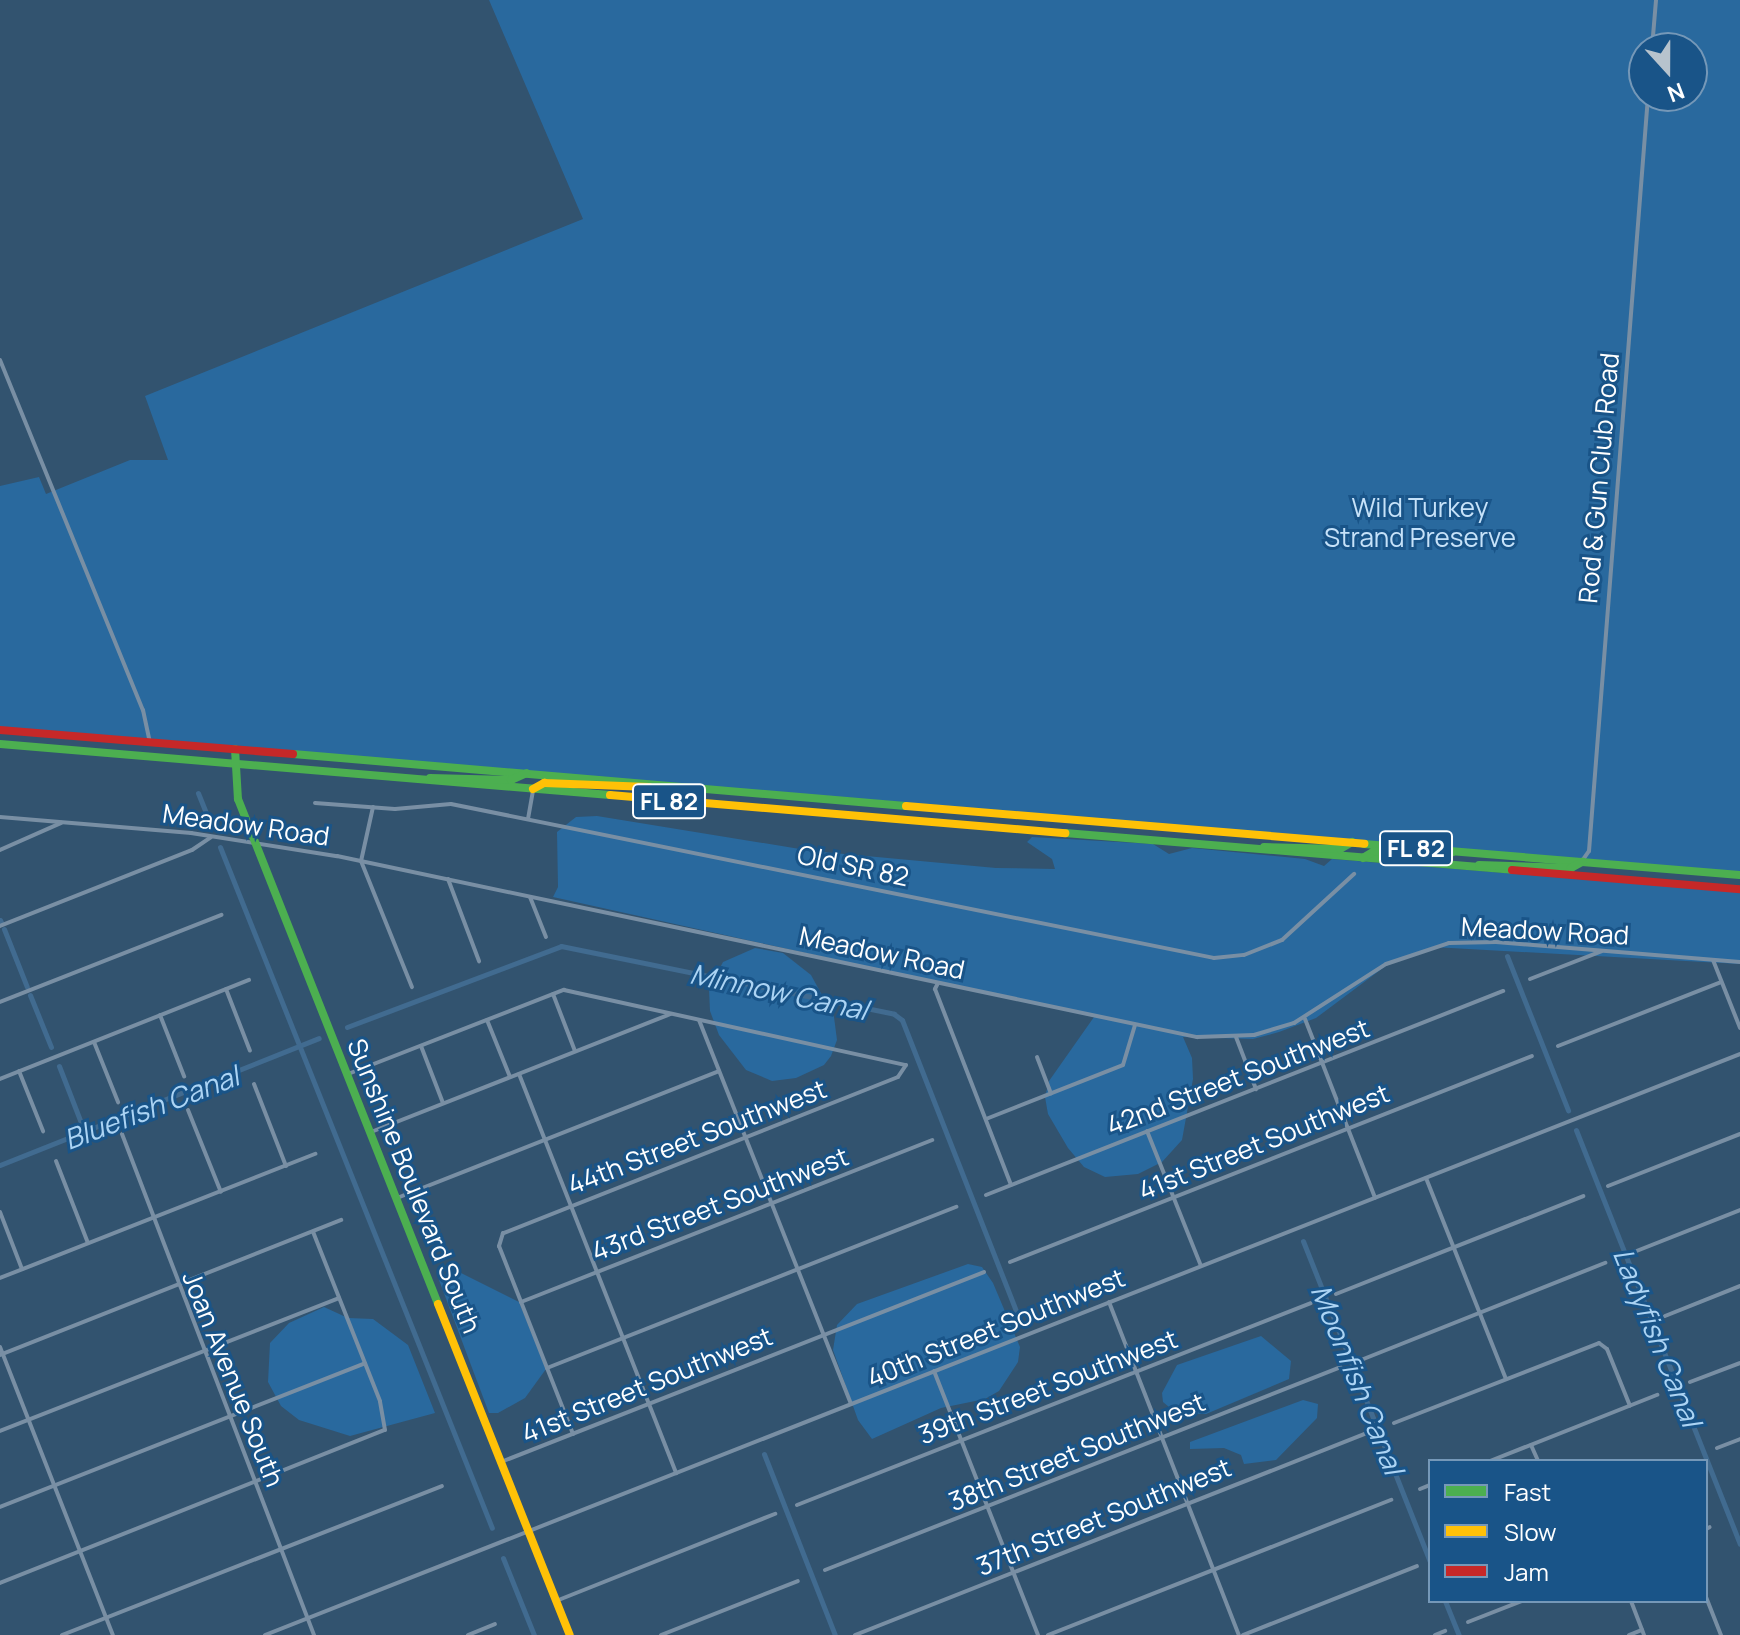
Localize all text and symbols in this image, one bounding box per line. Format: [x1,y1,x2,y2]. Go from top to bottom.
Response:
north arrow [1628,32,1708,112]
text: N [1663,76,1689,109]
street label: Rod & Gun Club Road [1573,351,1625,605]
park label: Wild Turkey Strand Preserve [1324,492,1516,554]
road number: FL 82 [631,781,707,821]
street label: Meadow Road [161,798,331,852]
road number: FL 82 [1378,828,1454,868]
street label: Old SR 82 [794,839,912,893]
street label: Meadow Road [1460,911,1630,951]
street label: Meadow Road [796,920,968,986]
water label: Minnow Canal [687,956,871,1026]
street label: 42nd Street Southwest [1102,1012,1374,1142]
street label: Sunshine Boulevard South [341,1034,487,1338]
water label: Bluefish Canal [59,1058,243,1156]
street label: 44th Street Southwest [563,1073,831,1201]
street label: 41st Street Southwest [1134,1077,1394,1207]
street label: 43rd Street Southwest [587,1141,853,1267]
water label: Ladyfish Canal [1607,1243,1709,1431]
street label: 40th Street Southwest [863,1262,1129,1394]
street label: Joan Avenue South [176,1267,290,1491]
water label: Moonfish Canal [1305,1279,1411,1479]
street label: 41st Street Southwest [517,1320,777,1450]
street label: 39th Street Southwest [914,1323,1182,1451]
street label: 38th Street Southwest [944,1386,1210,1518]
street label: 37th Street Southwest [972,1452,1236,1582]
legend [1428,1459,1708,1603]
text: Fast [1504,1475,1551,1508]
text: Slow [1504,1515,1557,1548]
text: Jam [1504,1555,1549,1588]

